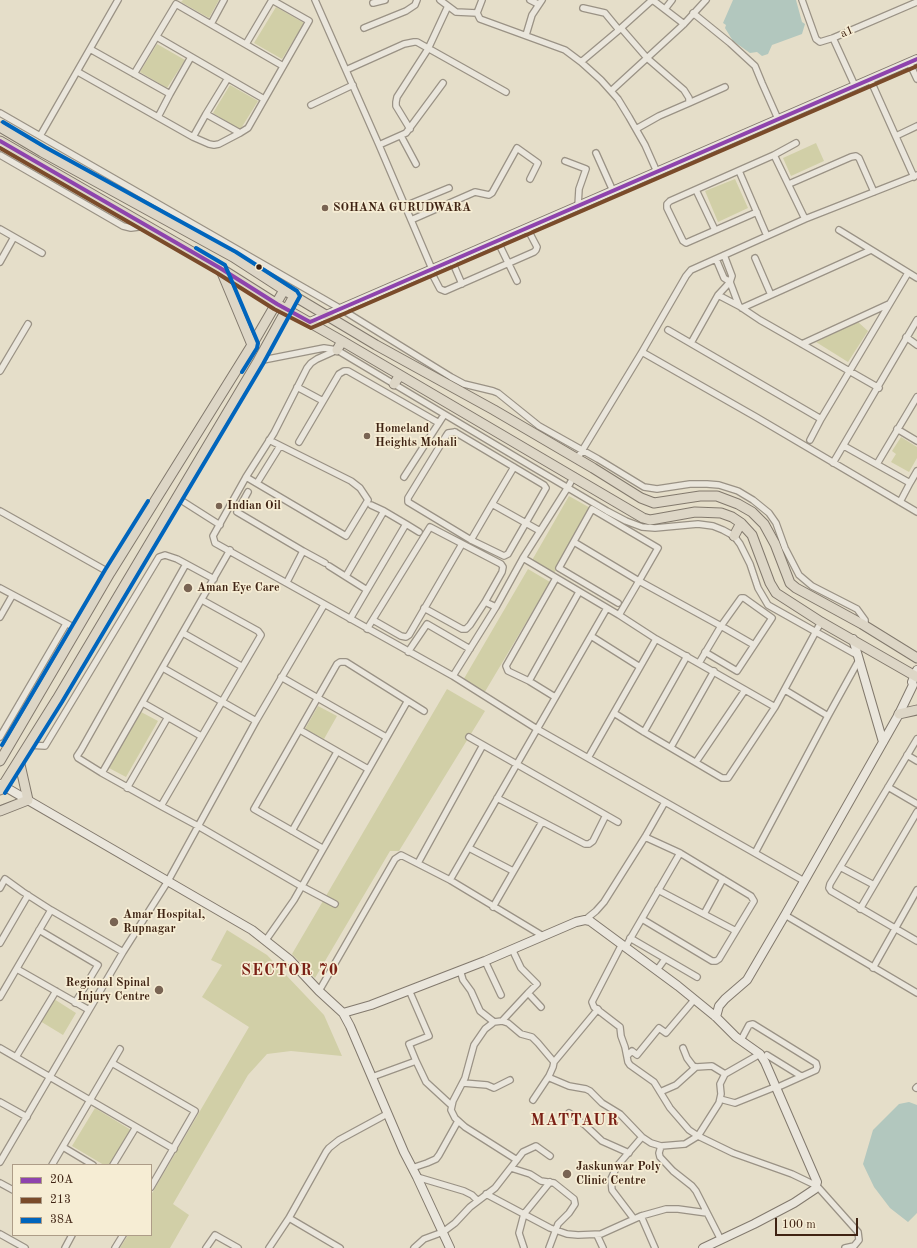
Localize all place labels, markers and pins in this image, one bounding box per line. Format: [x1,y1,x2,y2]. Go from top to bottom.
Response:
place label: SOHANA GURUDWARA [333,201,471,215]
marker: SOHANA GURUDWARA [320,203,330,213]
unlabelled marker [254,262,264,272]
place label: Homeland Heights Mohali [375,422,457,450]
marker: Homeland Heights Mohali [362,431,372,441]
place label: Indian Oil [227,499,281,513]
marker: Indian Oil [214,501,224,511]
place label: Aman Eye Care [197,581,280,595]
marker: Aman Eye Care [182,582,194,594]
place label: Amar Hospital, Rupnagar [123,908,205,936]
marker: Amar Hospital, Rupnagar [108,916,120,928]
place label: Regional Spinal Injury Centre [66,976,150,1004]
marker: Regional Spinal Injury Centre [153,984,165,996]
place label: Jaskunwar Poly Clinic Centre [576,1160,661,1188]
marker: Jaskunwar Poly Clinic Centre [561,1168,573,1180]

